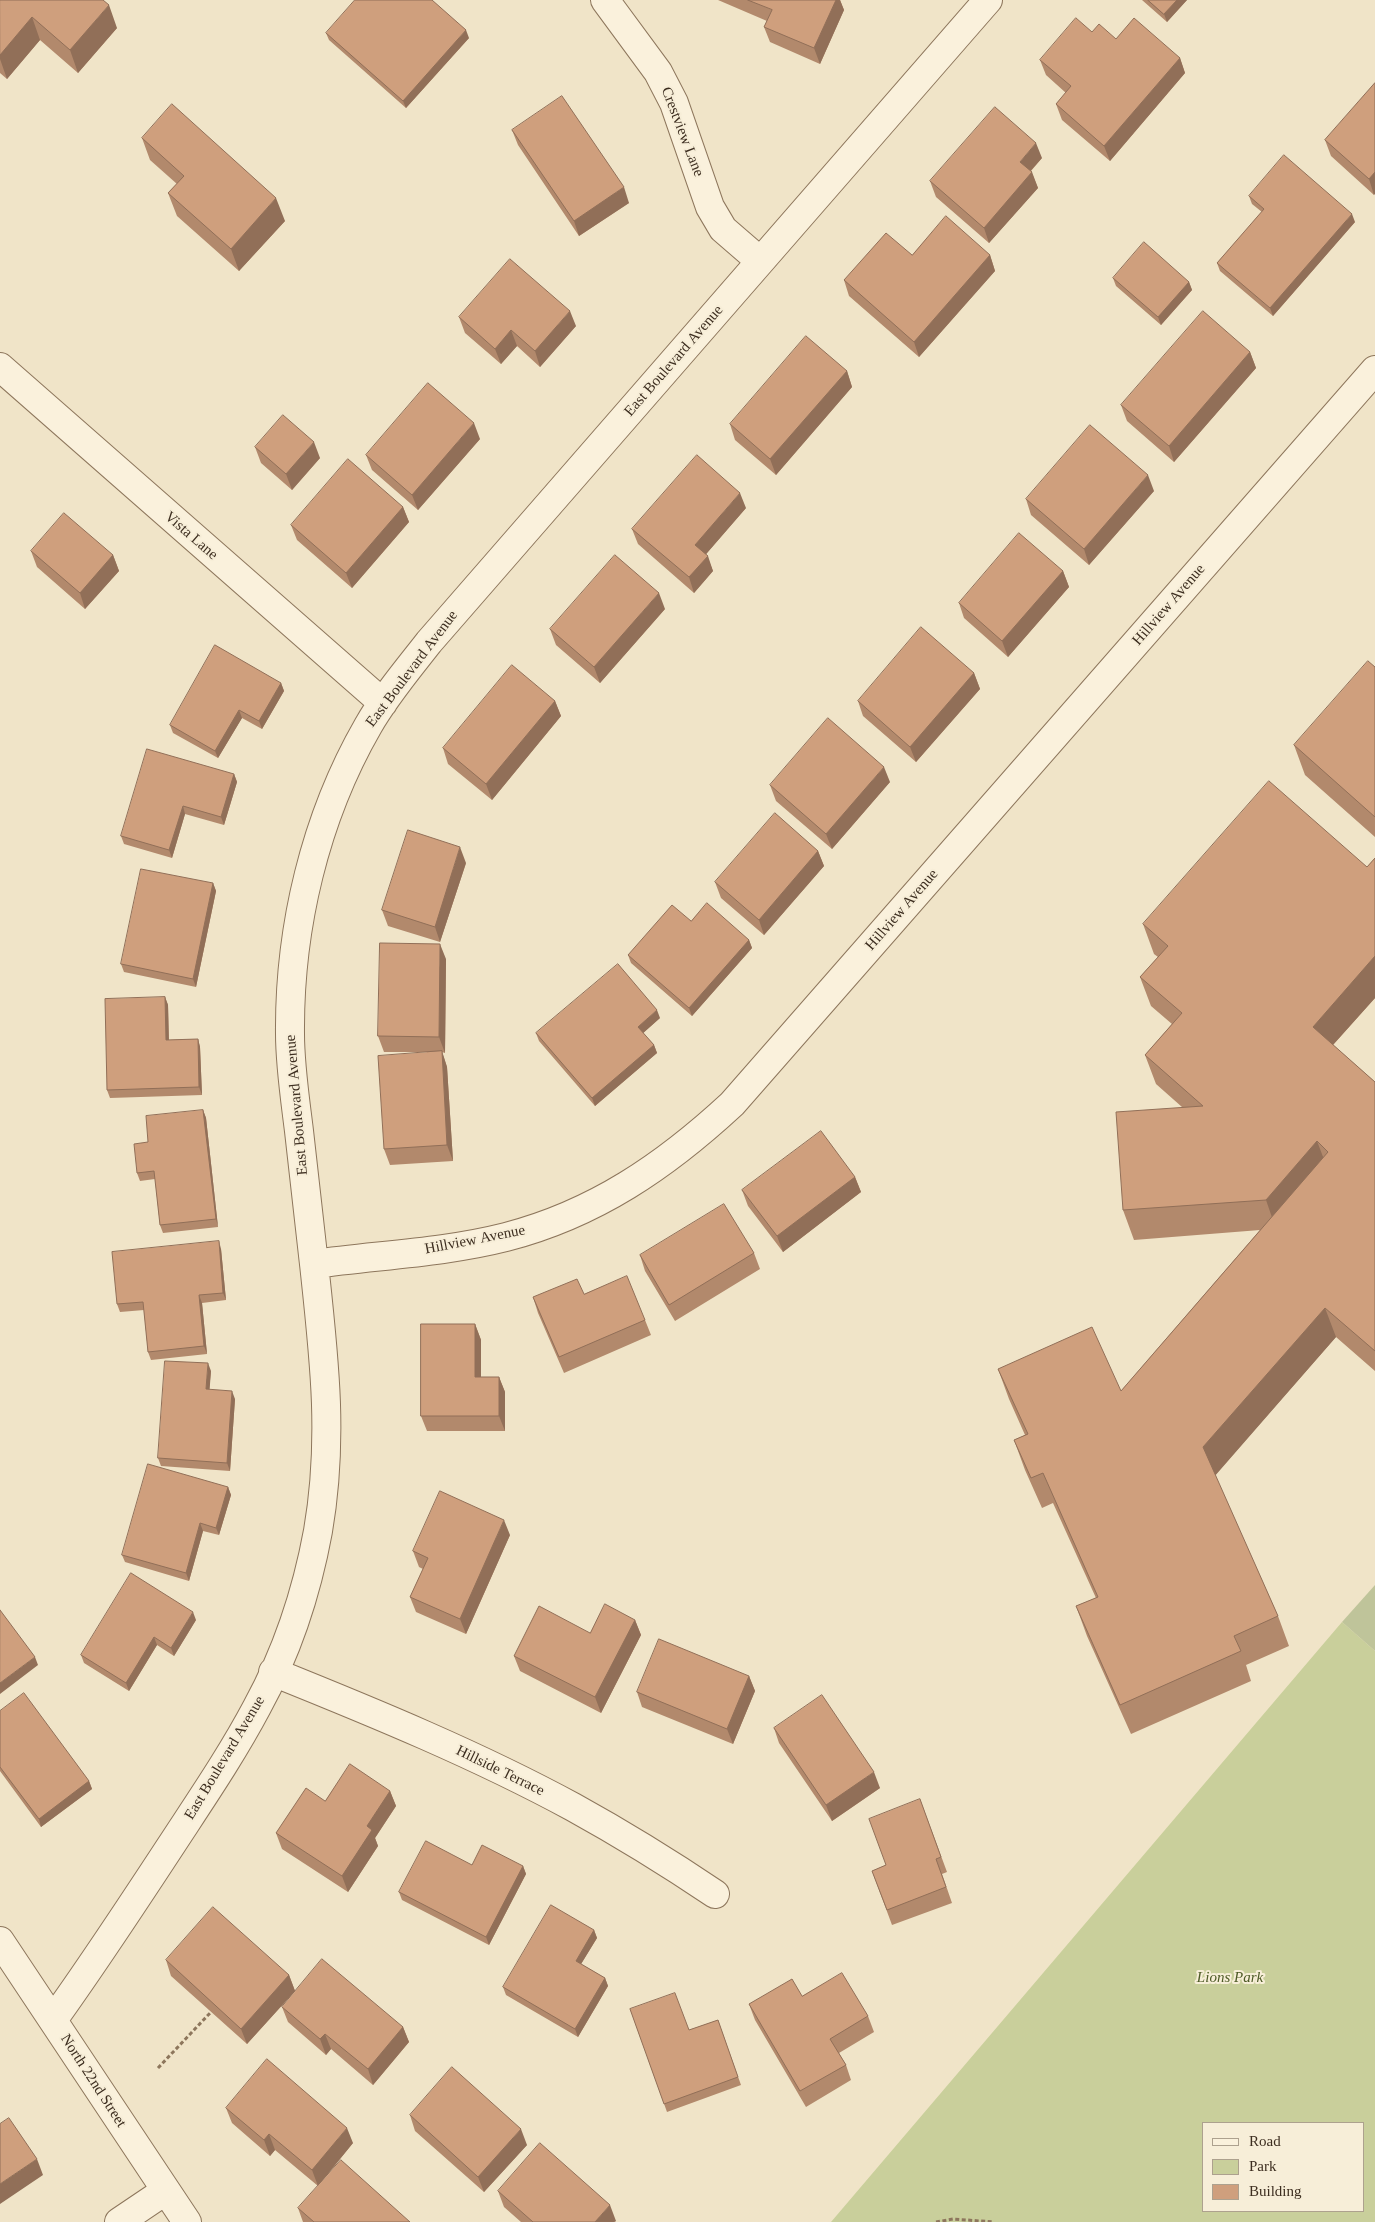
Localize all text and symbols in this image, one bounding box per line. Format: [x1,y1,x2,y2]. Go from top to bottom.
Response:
street label: Crestview Lane [657,85,707,179]
street label: East Boulevard Avenue [621,302,727,420]
street label: Vista Lane [161,508,221,564]
street label: Hillview Avenue [1129,561,1209,649]
street label: East Boulevard Avenue [362,607,462,731]
street label: Hillview Avenue [862,866,942,954]
street label: East Boulevard Avenue [282,1034,312,1176]
street label: Hillview Avenue [423,1221,527,1259]
street label: East Boulevard Avenue [181,1693,269,1823]
street label: Hillside Terrace [453,1742,547,1800]
park label: Lions Park [1197,1969,1263,1987]
street label: North 22nd Street [56,2031,130,2131]
legend [1202,2122,1365,2212]
text: Road [1249,2133,1281,2149]
text: Park [1249,2158,1277,2174]
text: Building [1249,2183,1302,2199]

